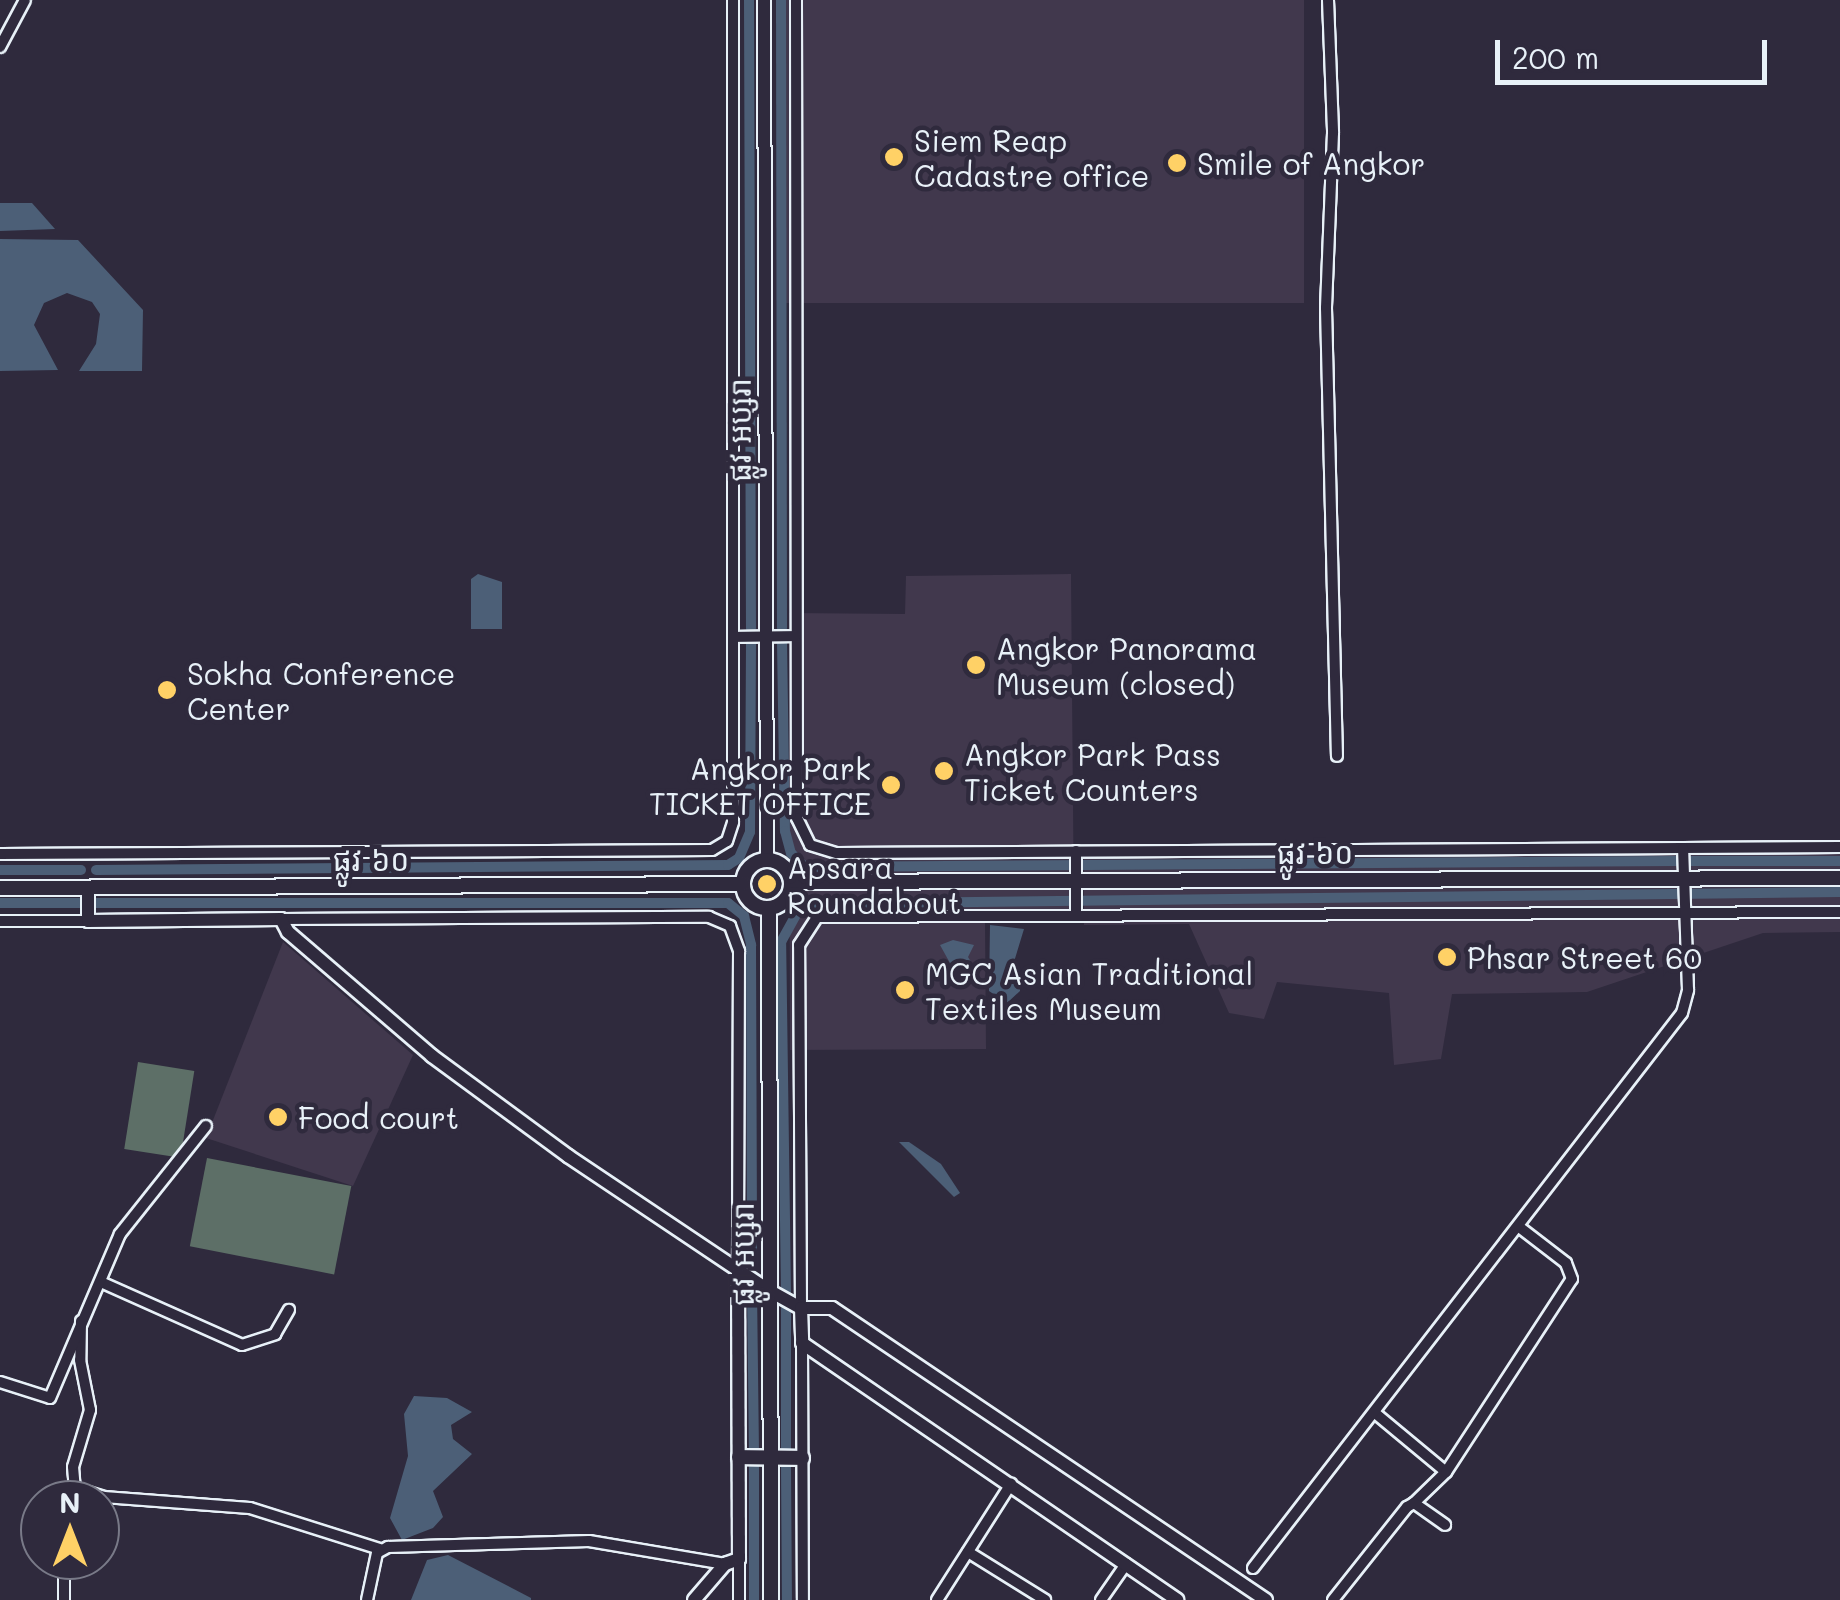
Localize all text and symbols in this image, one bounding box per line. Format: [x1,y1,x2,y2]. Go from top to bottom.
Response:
scale bar [1500,20,1772,82]
text: 200 m [1512,37,1599,77]
place label: Siem Reap Cadastre office [914,122,1149,192]
place label: Smile of Angkor [1197,145,1425,181]
marker: Siem Reap Cadastre office [883,146,905,168]
marker: Smile of Angkor [1166,152,1188,174]
street label: ផ្លូវ អប្សរា [721,378,757,482]
place label: Angkor Panorama Museum (closed) [996,630,1257,700]
marker: Angkor Panorama Museum (closed) [965,654,987,676]
place label: Sokha Conference Center [187,655,455,726]
marker: Sokha Conference Center [156,679,178,701]
place label: Angkor Park Pass Ticket Counters [964,736,1221,806]
place label: Angkor Park TICKET OFFICE [649,750,871,820]
marker: Angkor Park Pass Ticket Counters [933,760,955,782]
marker: Angkor Park TICKET OFFICE [880,774,902,796]
street label: ផ្លូវ ៦០ [1277,834,1353,870]
street label: ផ្លូវ ៦០ [333,841,409,877]
place label: Apsara Roundabout [787,849,961,920]
marker: Apsara Roundabout [756,873,778,895]
place label: Phsar Street 60 [1467,939,1702,975]
marker: Phsar Street 60 [1436,946,1458,968]
place label: MGC Asian Traditional Textiles Museum [925,955,1253,1026]
marker: MGC Asian Traditional Textiles Museum [894,979,916,1001]
place label: Food court [298,1099,459,1135]
marker: Food court [267,1106,289,1128]
street label: ផ្លូវ អប្សរា [724,1202,760,1306]
north arrow [20,1480,120,1580]
text: N [59,1484,81,1520]

